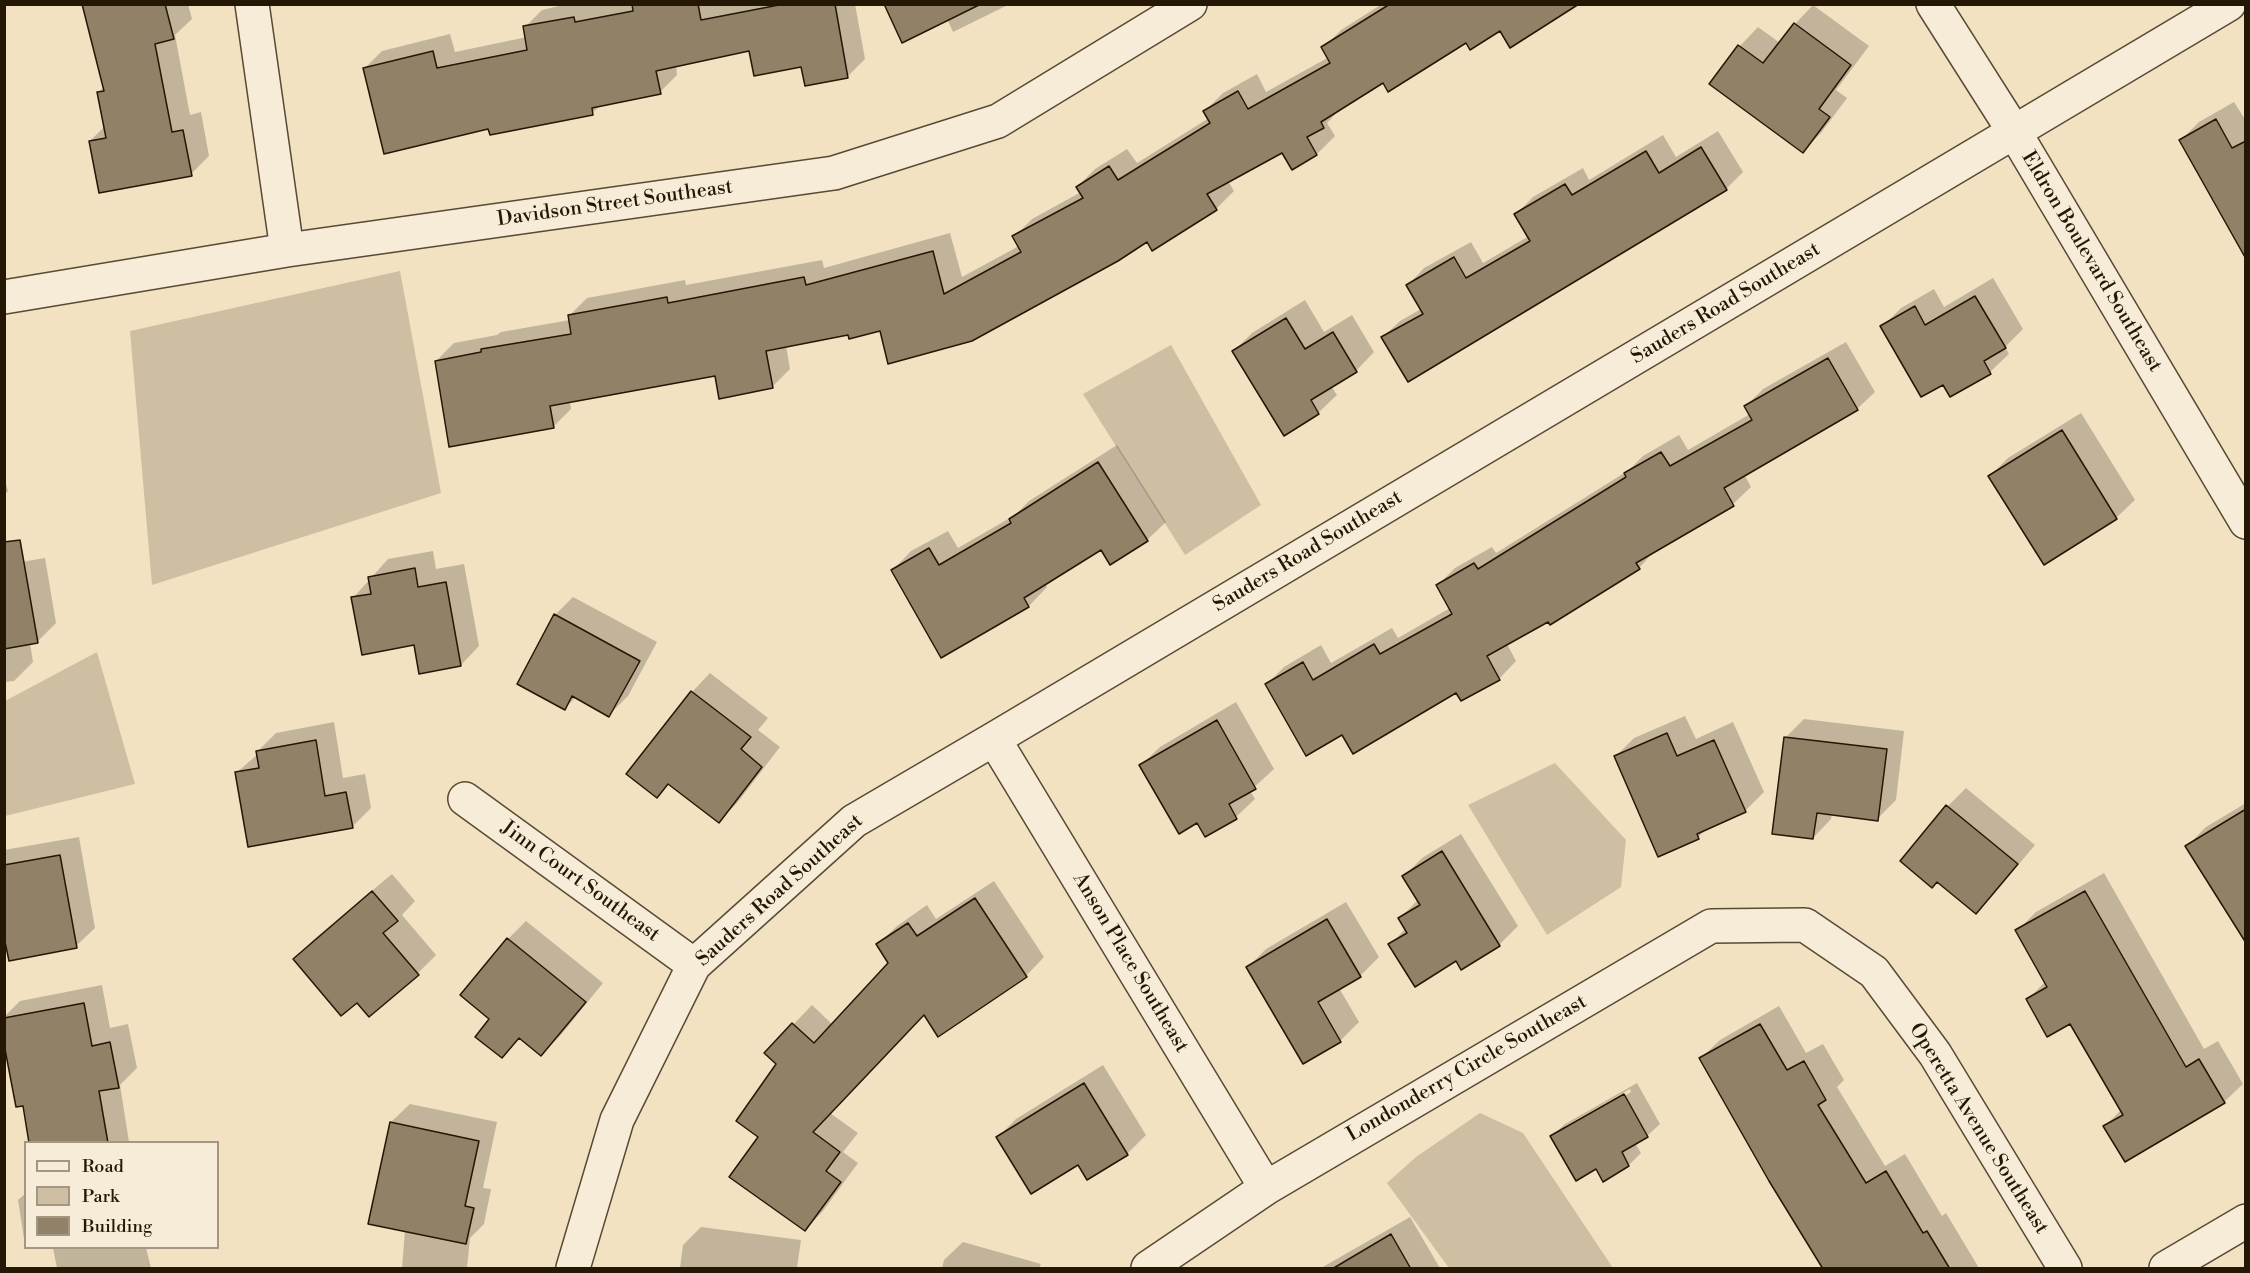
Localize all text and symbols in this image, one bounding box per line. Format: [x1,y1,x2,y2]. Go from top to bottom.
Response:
street label: Eldron Boulevard Southeast [2016,147,2166,377]
street label: Davidson Street Southeast [496,176,734,232]
street label: Sauders Road Southeast [1627,238,1825,370]
street label: Sauders Road Southeast [1209,486,1407,618]
street label: Sauders Road Southeast [692,810,868,972]
street label: Jinn Court Southeast [496,816,664,948]
street label: Anson Place Southeast [1067,869,1193,1057]
street label: Londonderry Circle Southeast [1343,990,1591,1148]
street label: Operetta Avenue Southeast [1903,1019,2053,1239]
legend [24,1141,219,1249]
text: Road [82,1155,124,1178]
text: Park [82,1185,119,1208]
text: Building [82,1215,152,1238]

